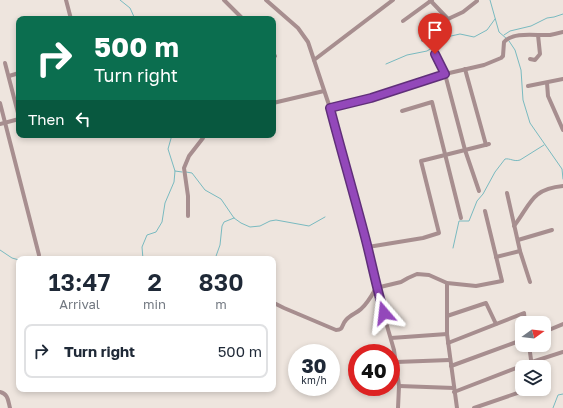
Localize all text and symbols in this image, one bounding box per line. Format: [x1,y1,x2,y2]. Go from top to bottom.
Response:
pin [418,13,452,54]
icon: arrive [424,19,446,41]
text: 500 m [94,30,179,63]
icon: right [28,32,80,84]
text: Turn right [94,64,178,86]
icon: left [72,108,94,130]
text: Then [28,110,64,128]
text: 13:47 [49,267,111,296]
text: 2 [147,267,162,296]
text: 830 [199,267,244,296]
position arrow [363,292,405,334]
text: Arrival [59,296,100,312]
text: min [143,296,166,312]
text: m [215,296,227,312]
north arrow [515,316,551,352]
map controls [515,316,551,396]
icon: right [30,340,52,362]
text: Turn right [64,342,135,360]
text: 500 m [218,342,262,360]
speed limit sign: 40 [348,344,400,396]
text: 30 [301,353,327,377]
button: layers [515,360,551,396]
text: km/h [301,374,327,386]

